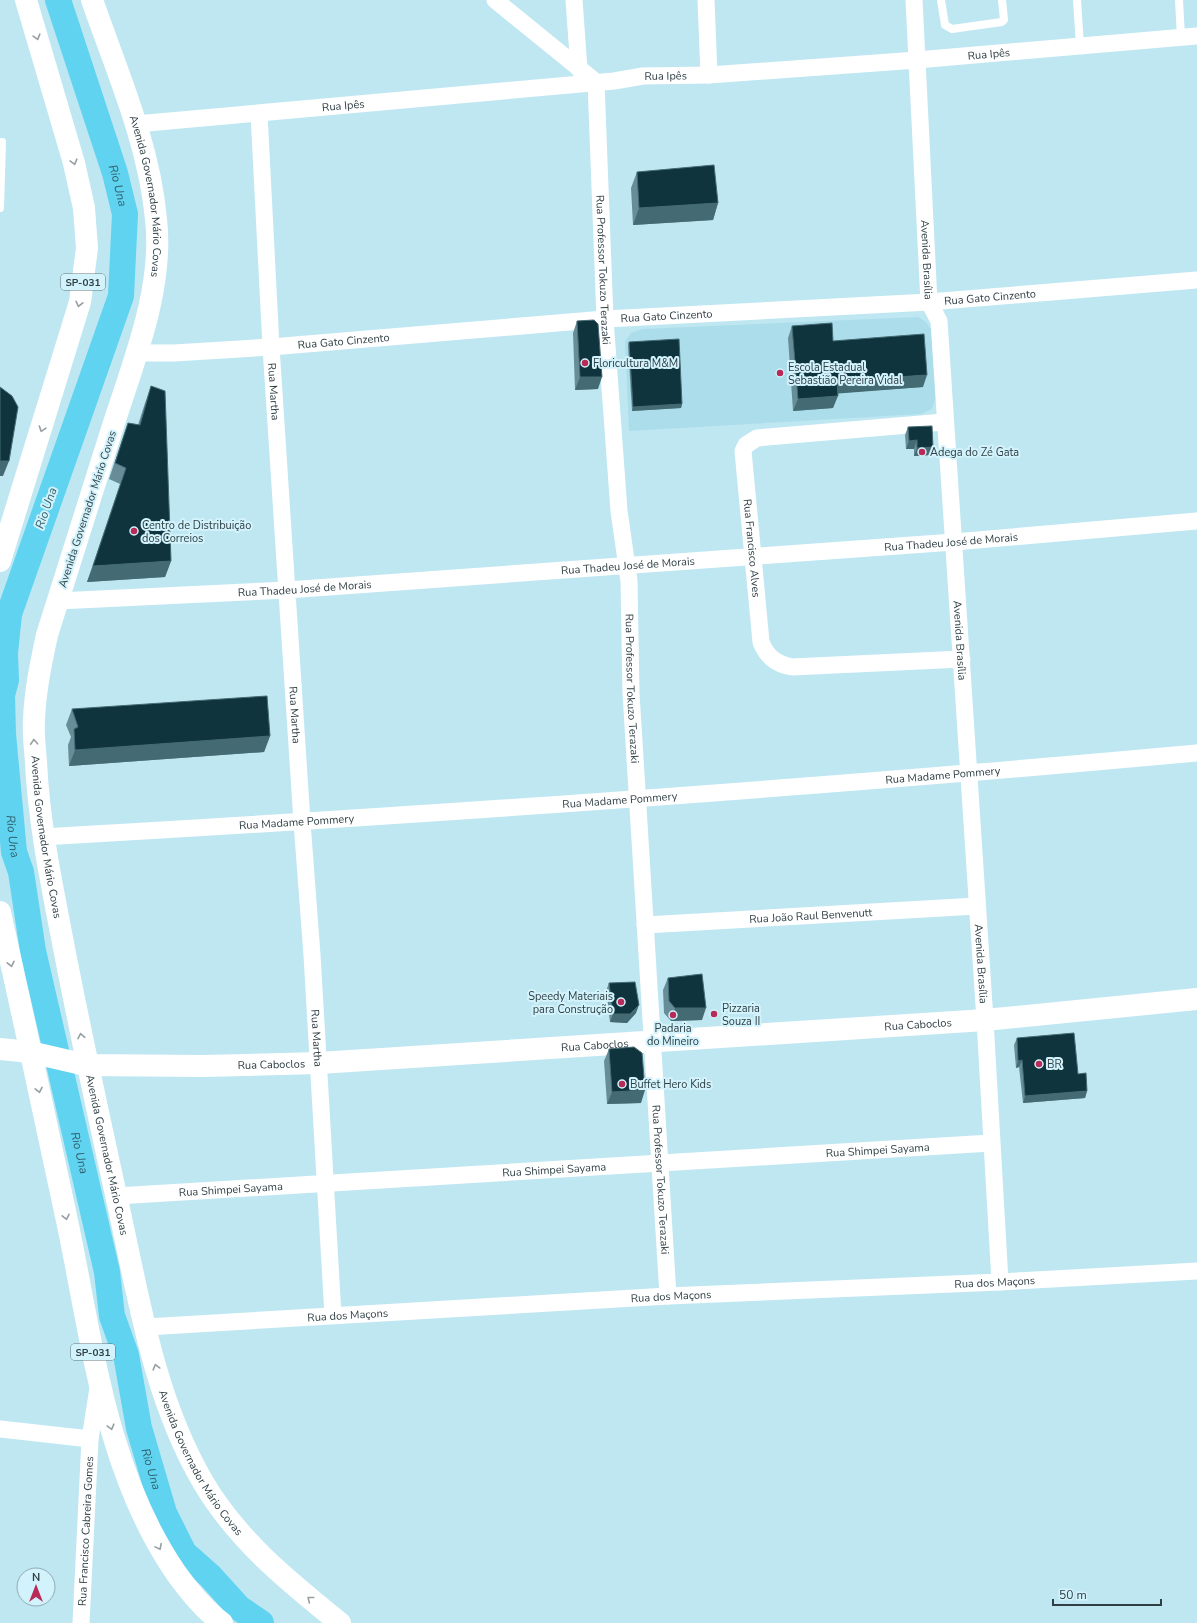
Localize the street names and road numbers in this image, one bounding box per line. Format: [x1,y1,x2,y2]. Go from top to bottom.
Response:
street label: Rua Ipês [967,45,1011,64]
street label: Rua Ipês [644,68,687,84]
street label: Rua Ipês [321,96,365,115]
street label: Avenida Governador Mário Covas [126,114,164,278]
street label: Rua Professor Tokuzo Terazaki [592,195,614,345]
street label: Avenida Brasília [917,219,936,300]
road number: SP-031 [61,274,105,290]
street label: Rua Gato Cinzento [944,286,1037,309]
street label: Rua Gato Cinzento [620,306,713,326]
street label: Rua Gato Cinzento [297,330,390,353]
street label: Rua Martha [264,362,283,421]
street label: Avenida Governador Mário Covas [55,429,120,590]
street label: Rua Francisco Alves [740,498,764,598]
street label: Rua Thadeu José de Morais [884,530,1019,555]
street label: Rua Thadeu José de Morais [560,554,695,578]
street label: Rua Thadeu José de Morais [237,577,372,600]
street label: Avenida Brasília [949,600,970,681]
street label: Rua Professor Tokuzo Terazaki [622,614,642,764]
street label: Rua Martha [285,686,304,744]
street label: Avenida Governador Mário Covas [28,755,65,920]
street label: Rua Madame Pommery [885,763,1001,788]
street label: Rua Madame Pommery [562,789,678,812]
street label: Rua Madame Pommery [239,811,355,833]
street label: Rua João Raul Benvenutt [749,905,873,927]
street label: Avenida Brasília [971,923,991,1004]
street label: Rua Martha [307,1009,326,1068]
street label: Rua Caboclos [884,1015,952,1034]
street label: Rua Caboclos [561,1036,629,1055]
street label: Rua Caboclos [237,1056,305,1073]
street label: Avenida Governador Mário Covas [82,1073,132,1237]
street label: Rua Professor Tokuzo Terazaki [648,1104,672,1255]
street label: Rua Shimpei Sayama [825,1140,930,1161]
street label: Rua Shimpei Sayama [502,1159,607,1181]
street label: Rua Shimpei Sayama [178,1179,283,1200]
street label: Rua dos Maçons [954,1273,1036,1292]
street label: Rua dos Maçons [630,1287,712,1306]
street label: Rua dos Maçons [307,1306,388,1325]
road number: SP-031 [71,1344,115,1360]
street label: Avenida Governador Mário Covas [155,1388,246,1539]
street label: Rua Francisco Cabreira Gomes [75,1456,97,1606]

